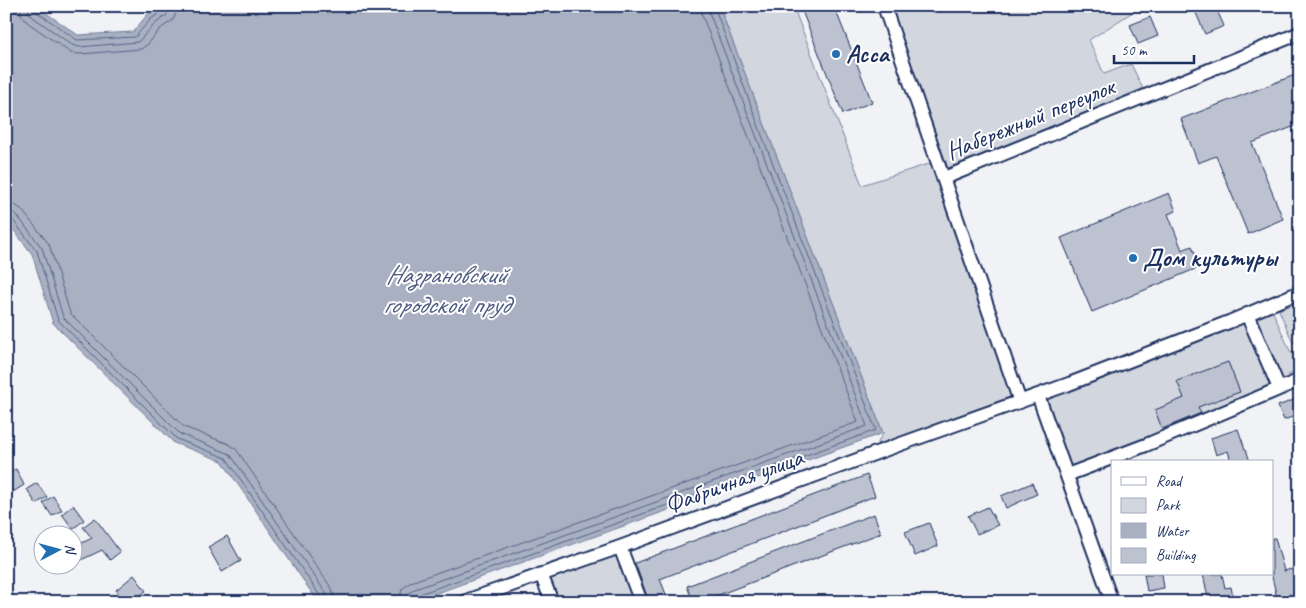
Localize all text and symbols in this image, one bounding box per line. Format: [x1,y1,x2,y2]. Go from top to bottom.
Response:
scale bar [1114,32,1194,64]
place label: Асса [846,38,891,70]
text: 50 m [1121,41,1148,60]
marker: Асса [830,48,842,60]
street label: Набережный переулок [941,70,1122,167]
place label: Дом культуры [1143,242,1279,274]
marker: Дом культуры [1127,252,1139,264]
water label: Назрановский городской пруд [383,258,514,321]
street label: Фабричная улица [660,440,810,521]
legend [1111,460,1274,576]
text: Road [1156,472,1183,491]
text: Park [1156,496,1181,515]
text: Water [1156,522,1190,541]
north arrow [32,526,82,576]
text: N [62,543,80,556]
text: Building [1156,546,1196,565]

